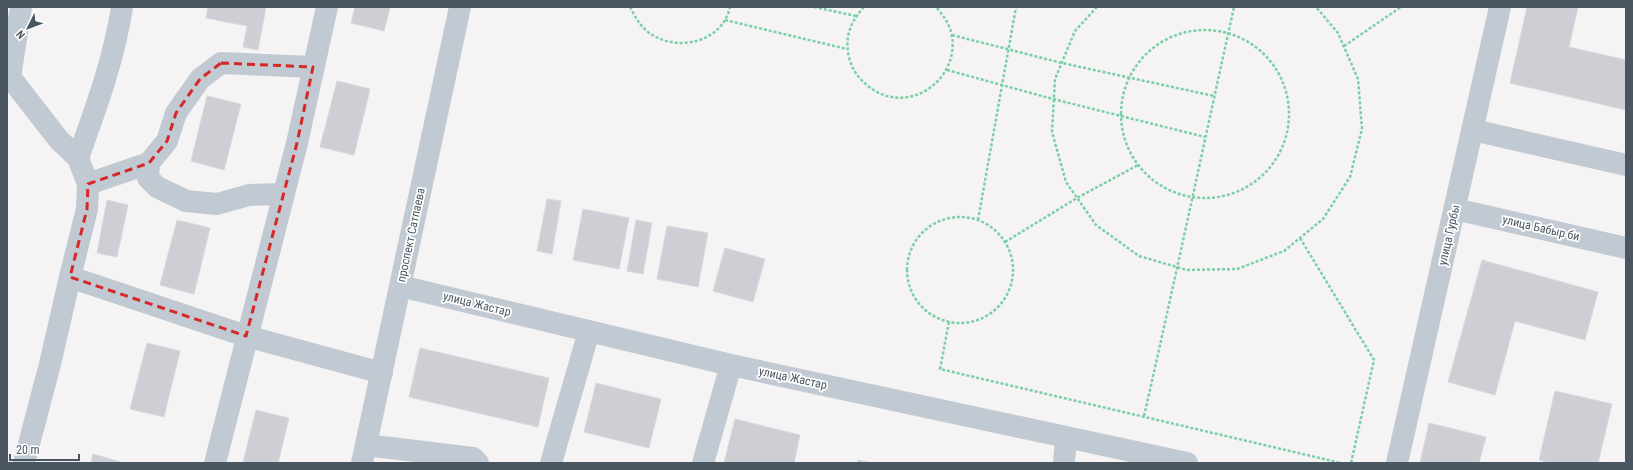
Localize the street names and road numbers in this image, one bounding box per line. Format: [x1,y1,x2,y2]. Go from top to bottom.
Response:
street label: проспект Сатпаева [394,186,428,283]
street label: улица Гурбы [1435,203,1463,267]
street label: улица Бабыр би [1501,212,1581,244]
street label: улица Жастар [442,289,512,319]
street label: улица Жастар [758,364,828,392]

